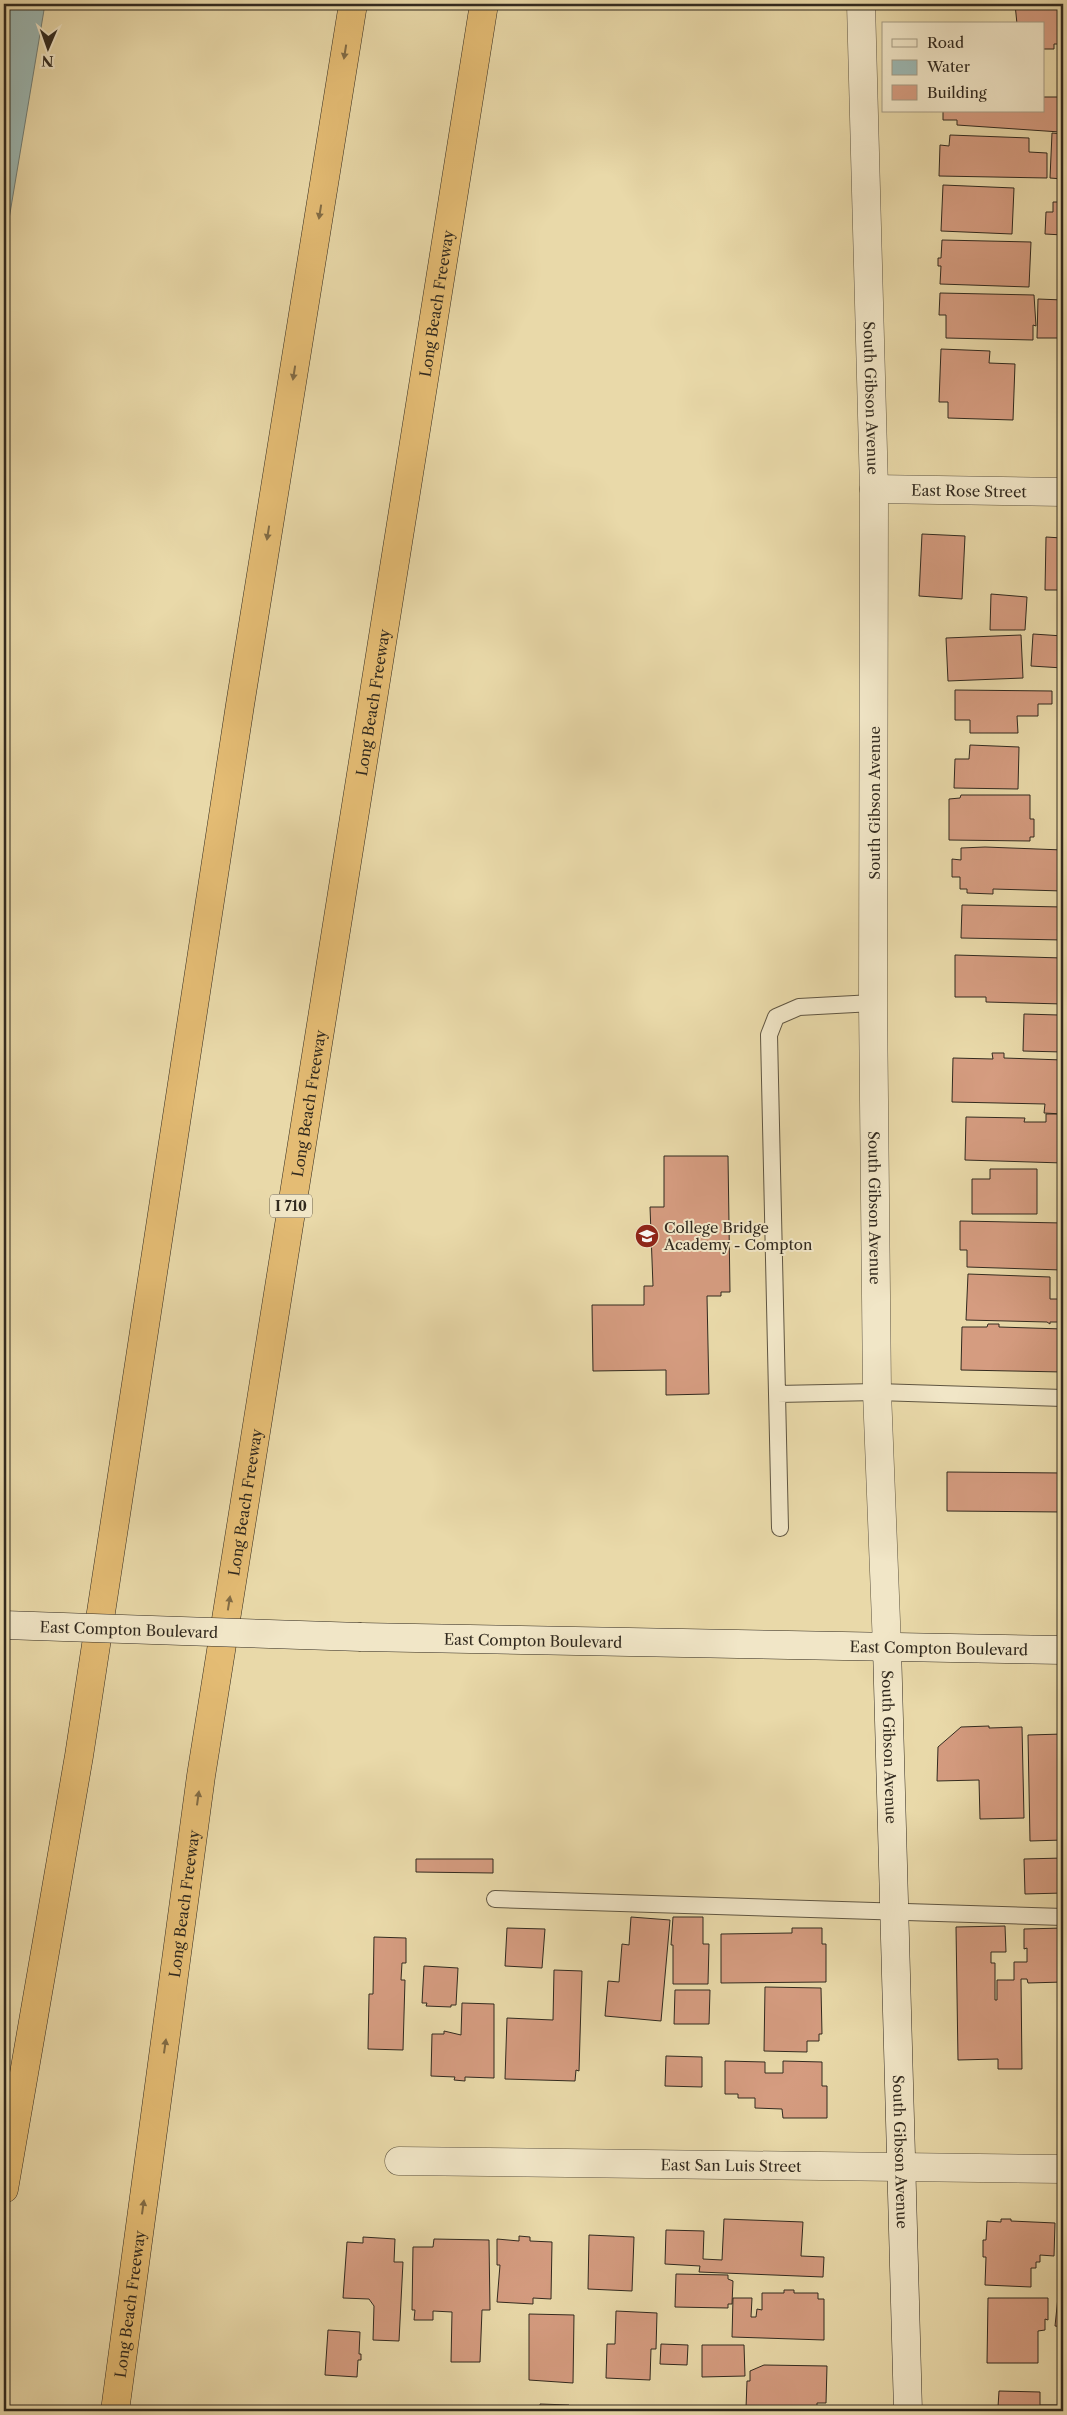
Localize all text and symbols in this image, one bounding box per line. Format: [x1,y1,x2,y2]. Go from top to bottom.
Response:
north arrow [22,22,72,72]
legend [882,22,1044,112]
text: Road [927,33,964,52]
one-way arrow [341,44,349,60]
text: N [41,52,54,70]
text: Water [926,57,971,76]
text: Building [927,83,987,102]
one-way arrow [315,205,323,221]
street label: Long Beach Freeway [415,228,457,378]
street label: South Gibson Avenue [860,321,883,475]
one-way arrow [289,365,297,381]
street label: East Rose Street [911,480,1028,501]
one-way arrow [264,526,272,542]
street label: Long Beach Freeway [351,627,394,777]
street label: South Gibson Avenue [865,726,884,880]
street label: Long Beach Freeway [287,1028,330,1178]
street label: South Gibson Avenue [865,1131,885,1285]
road number: I 710 [270,1194,312,1218]
place label: College Bridge Academy - Compton [663,1218,813,1254]
school or university icon: College Bridge Academy - Compton [634,1223,660,1249]
street label: Long Beach Freeway [224,1427,266,1577]
one-way arrow [225,1595,233,1611]
street label: East Compton Boulevard [39,1617,218,1642]
street label: East Compton Boulevard [444,1629,622,1651]
street label: East Compton Boulevard [850,1637,1028,1659]
street label: South Gibson Avenue [878,1670,901,1824]
one-way arrow [195,1790,203,1806]
street label: Long Beach Freeway [164,1828,203,1979]
one-way arrow [161,2037,169,2053]
street label: South Gibson Avenue [889,2075,912,2229]
street label: East San Luis Street [660,2155,802,2175]
one-way arrow [139,2199,147,2215]
street label: Long Beach Freeway [110,2228,149,2379]

